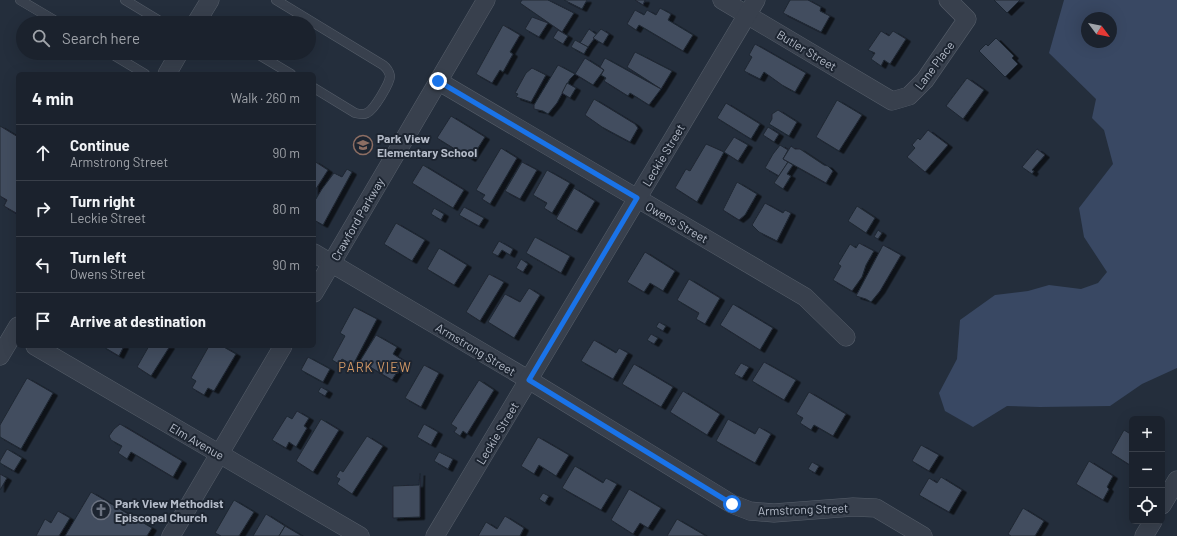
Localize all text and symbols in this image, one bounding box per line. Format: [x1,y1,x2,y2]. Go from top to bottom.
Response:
north arrow [1081,12,1117,48]
search box [16,16,316,60]
icon: search [30,27,52,49]
street label: Butler Street [775,27,839,73]
text: Search here [62,29,140,47]
street label: Lane Place [911,38,957,92]
route end [429,72,447,90]
text: 4 min [32,88,74,108]
text: Walk · 260 m [231,90,300,106]
street label: Leckie Street [639,121,687,189]
place label: Park View Elementary School [377,131,477,159]
school or university icon: Park View Elementary School [352,134,374,156]
text: Continue [70,136,130,154]
icon: ahead [32,142,54,164]
text: 90 m [273,145,300,161]
text: Armstrong Street [70,154,168,170]
street label: Crawford Parkway [328,175,387,263]
text: Turn right [70,192,135,210]
icon: right [32,198,54,220]
street label: Owens Street [643,199,711,245]
text: 80 m [273,201,300,217]
text: Leckie Street [70,210,146,226]
text: Turn left [70,248,126,266]
icon: left [32,254,54,276]
text: 90 m [273,257,300,273]
text: Owens Street [70,266,146,282]
icon: arrive [32,310,54,332]
text: Arrive at destination [70,312,206,330]
street label: Armstrong Street [434,320,518,378]
district label: PARK VIEW [338,359,412,375]
street label: Leckie Street [473,399,521,467]
map controls [1129,416,1165,524]
button: + [1129,416,1165,452]
street label: Elm Avenue [167,420,227,462]
button: − [1129,452,1165,488]
button: locate [1129,488,1165,524]
route start [723,495,741,513]
place label: Park View Methodist Episcopal Church [115,496,224,524]
church icon: Park View Methodist Episcopal Church [90,499,112,521]
street label: Armstrong Street [757,500,849,518]

